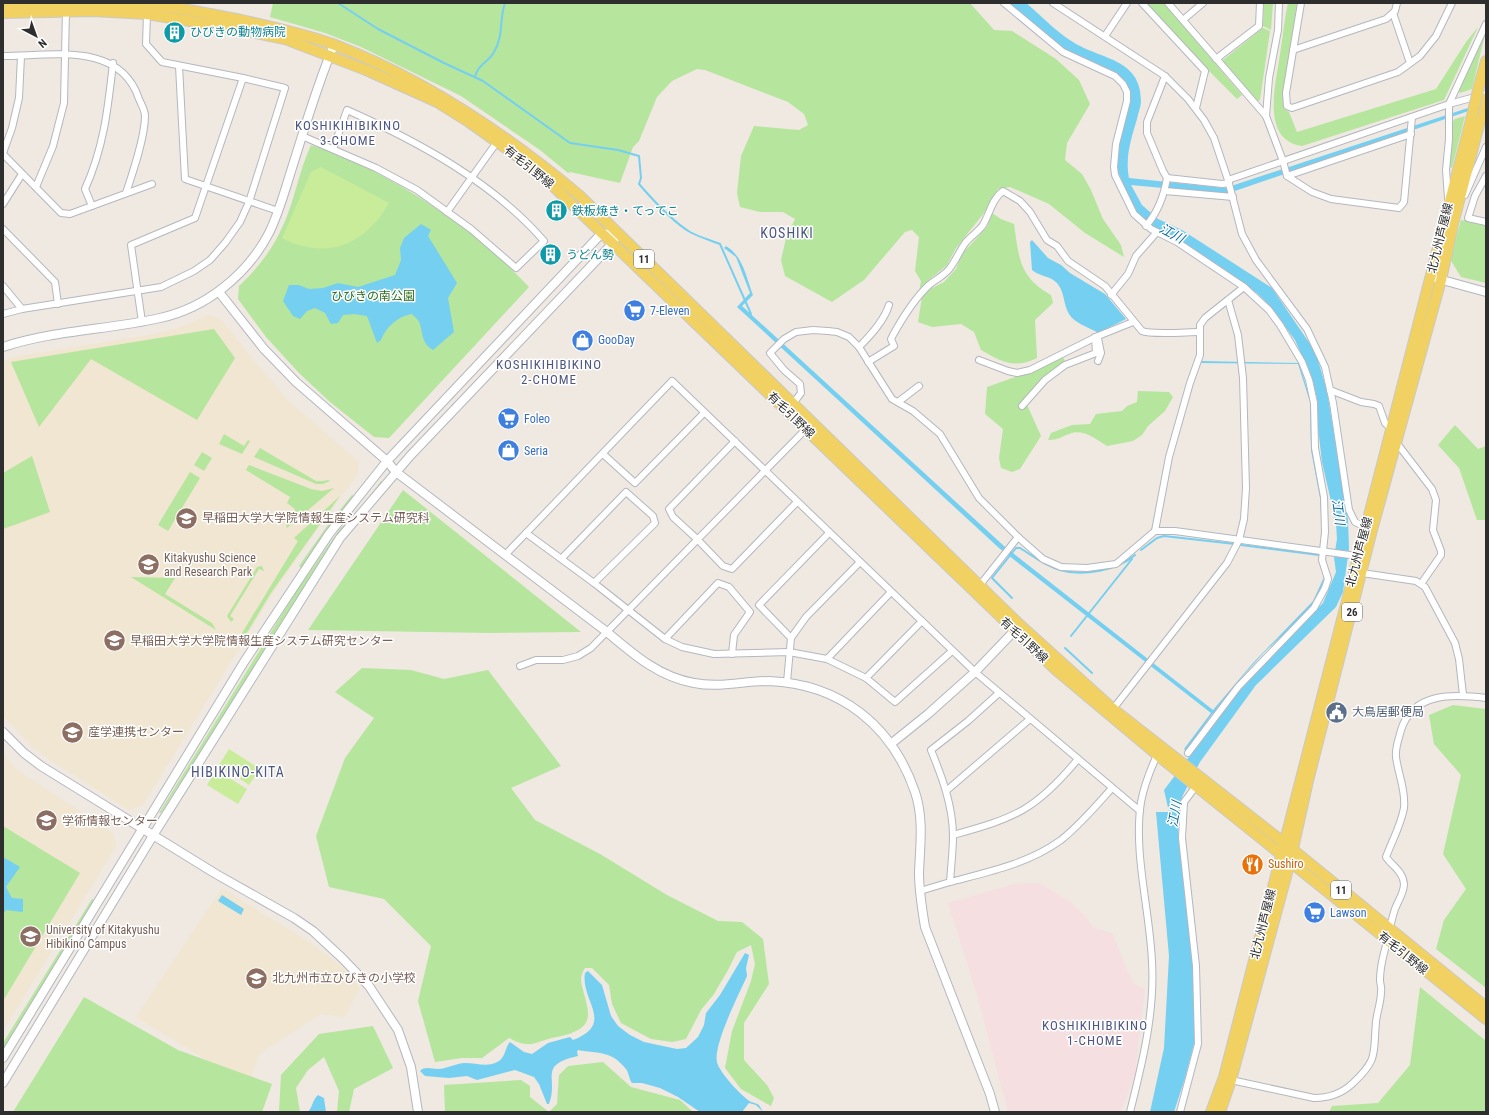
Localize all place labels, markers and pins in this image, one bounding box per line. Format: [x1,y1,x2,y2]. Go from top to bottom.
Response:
building icon: ひびきの動物病院 [161,19,187,45]
place label: ひびきの動物病院 [190,25,286,39]
building icon: 鉄板焼き・てってこ [543,198,569,224]
place label: 鉄板焼き・てってこ [572,204,679,218]
building icon: うどん勢 [538,242,564,268]
place label: うどん勢 [566,248,614,262]
supermarket icon: 7-Eleven [621,298,647,324]
place label: 7-Eleven [650,304,690,318]
shop icon: GooDay [570,327,596,353]
place label: GooDay [598,333,635,347]
supermarket icon: Foleo [496,406,522,432]
place label: Foleo [524,412,550,426]
shop icon: Seria [495,438,521,464]
place label: Seria [524,444,548,458]
school or university icon: 早稲田大学大学院情報生産システム研究科 [174,505,200,531]
place label: 早稲田大学大学院情報生産システム研究科 [202,511,430,525]
place label: Kitakyushu Science and Research Park [164,551,256,579]
school or university icon: Kitakyushu Science and Research Park [135,552,161,578]
school or university icon: 早稲田大学大学院情報生産システム研究センター [101,628,127,654]
place label: 早稲田大学大学院情報生産システム研究センター [130,634,394,648]
public building icon: 大鳥居郵便局 [1324,699,1350,725]
place label: 大鳥居郵便局 [1352,705,1424,719]
school or university icon: 産学連携センター [59,719,85,745]
place label: 産学連携センター [88,725,184,739]
school or university icon: 学術情報センター [33,808,59,834]
place label: 学術情報センター [62,814,158,828]
restaurant icon: Sushiro [1240,851,1266,877]
place label: Sushiro [1268,857,1304,871]
supermarket icon: Lawson [1301,900,1327,926]
place label: Lawson [1330,906,1367,920]
place label: University of Kitakyushu Hibikino Campus [46,923,160,951]
school or university icon: University of Kitakyushu Hibikino Campus [18,924,44,950]
school or university icon: 北九州市立ひびきの小学校 [244,965,270,991]
place label: 北九州市立ひびきの小学校 [272,971,416,985]

